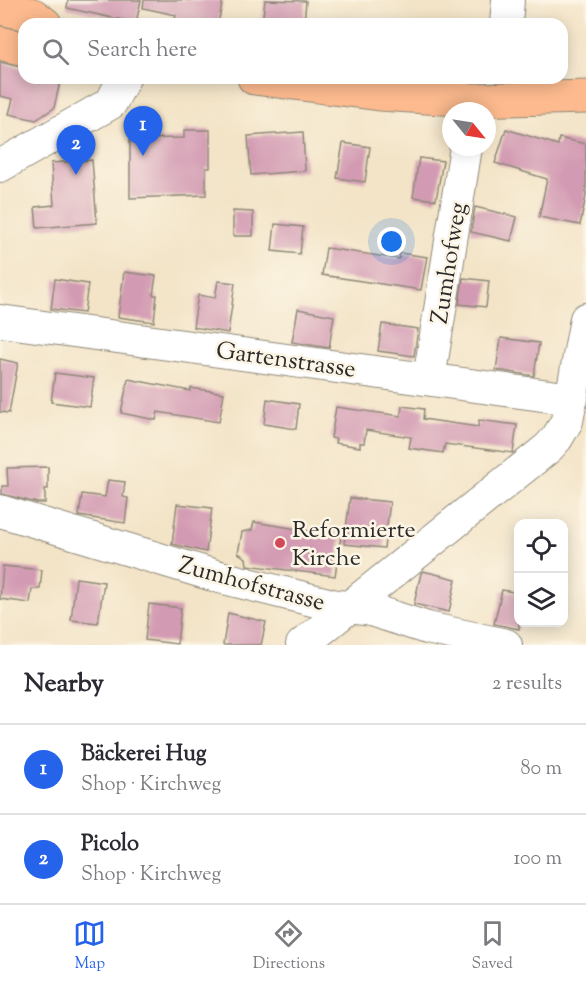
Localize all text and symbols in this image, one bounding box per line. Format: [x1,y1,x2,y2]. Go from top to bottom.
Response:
search box [18,18,568,84]
icon: search [39,35,72,68]
text: Search here [87,35,197,67]
north arrow [442,102,496,156]
pin: 1 [124,106,162,156]
pin: 2 [56,126,96,175]
street label: Zumhofweg [424,200,476,327]
your location [377,227,406,256]
street label: Gartenstrasse [214,334,358,388]
place label: Reformierte Kirche [292,514,416,576]
map controls [514,519,568,627]
button: locate [514,519,568,573]
marker: Reformierte Kirche [273,536,287,550]
street label: Zumhofstrasse [175,549,328,621]
button: layers [514,573,568,627]
text: Nearby [24,666,104,703]
text: 2 results [492,670,562,699]
text: Bäckerei Hug [81,739,207,771]
text: 1 [40,755,47,784]
text: 80 m [521,755,562,784]
text: Shop · Kirchweg [81,771,221,800]
text: Picolo [81,829,139,861]
text: 2 [39,845,48,874]
text: 100 m [513,845,562,874]
text: Shop · Kirchweg [81,861,221,890]
tab: Map [73,917,106,976]
tab: Directions [253,917,325,976]
tab: Saved [472,917,513,976]

